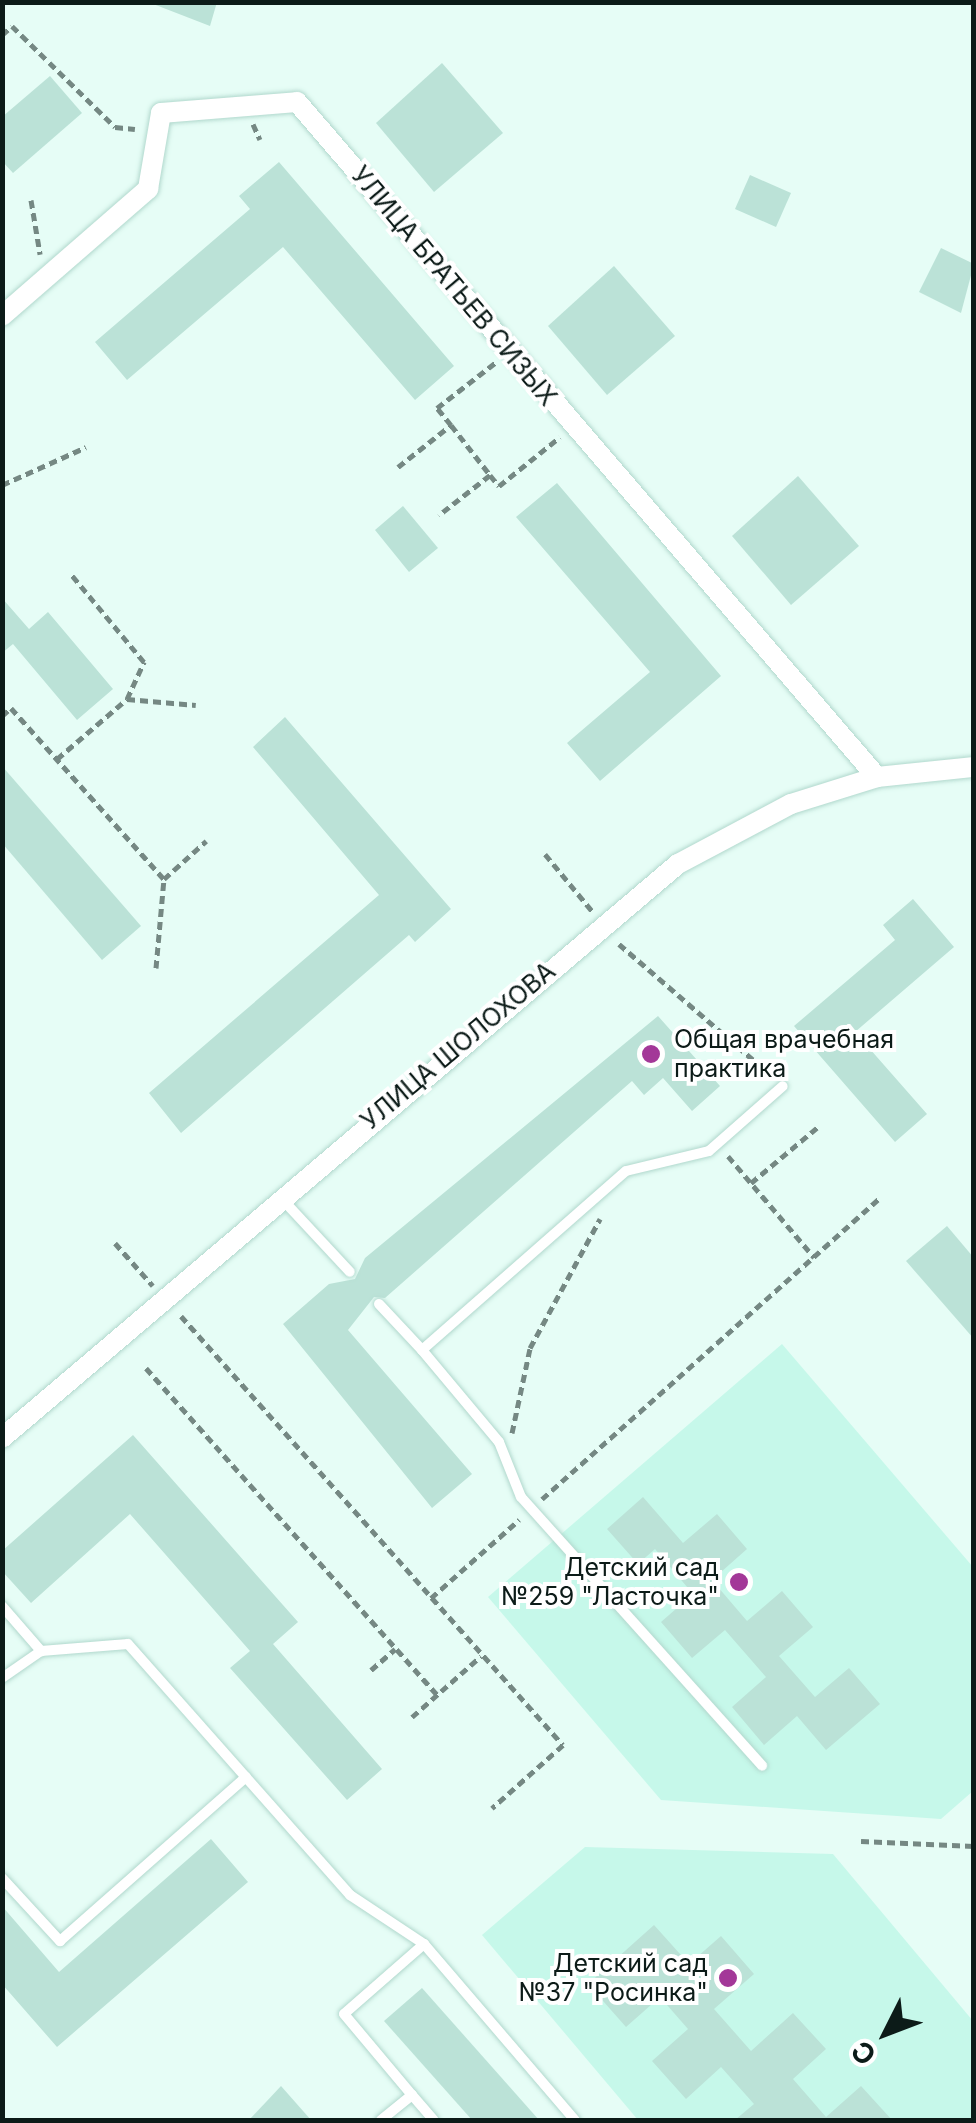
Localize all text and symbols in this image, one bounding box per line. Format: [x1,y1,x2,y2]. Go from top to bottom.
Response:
street label: УЛИЦА БРАТЬЕВ СИЗЫХ [345,160,563,412]
street label: УЛИЦА ШОЛОХОВА [355,956,561,1136]
place label: Общая врачебная практика [674,1025,894,1084]
marker: Общая врачебная практика [638,1041,664,1067]
place label: Детский сад №259 "Ласточка" [501,1553,719,1612]
marker: Детский сад №259 "Ласточка" [728,1571,750,1593]
place label: Детский сад №37 "Росинка" [519,1949,708,2008]
marker: Детский сад №37 "Росинка" [717,1967,739,1989]
north arrow [836,1983,936,2083]
text: С [844,2034,883,2072]

